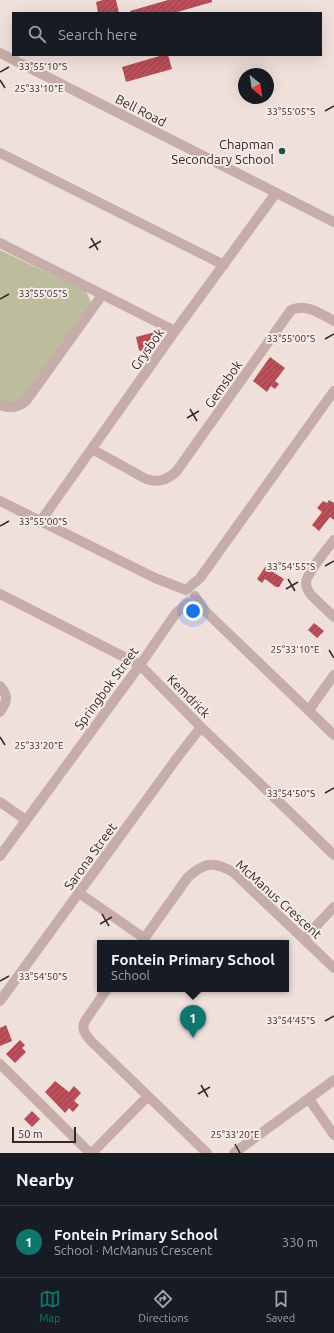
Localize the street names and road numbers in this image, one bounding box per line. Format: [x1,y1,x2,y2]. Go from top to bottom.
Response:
street label: Bell Road [113,91,169,129]
street label: Grysbok [128,325,167,372]
street label: Gemsbok [202,357,245,410]
street label: Springbok Street [71,644,141,732]
street label: Kemdrick [165,672,214,721]
street label: Sarona Street [61,820,119,892]
street label: McManus Crescent [233,857,325,941]

